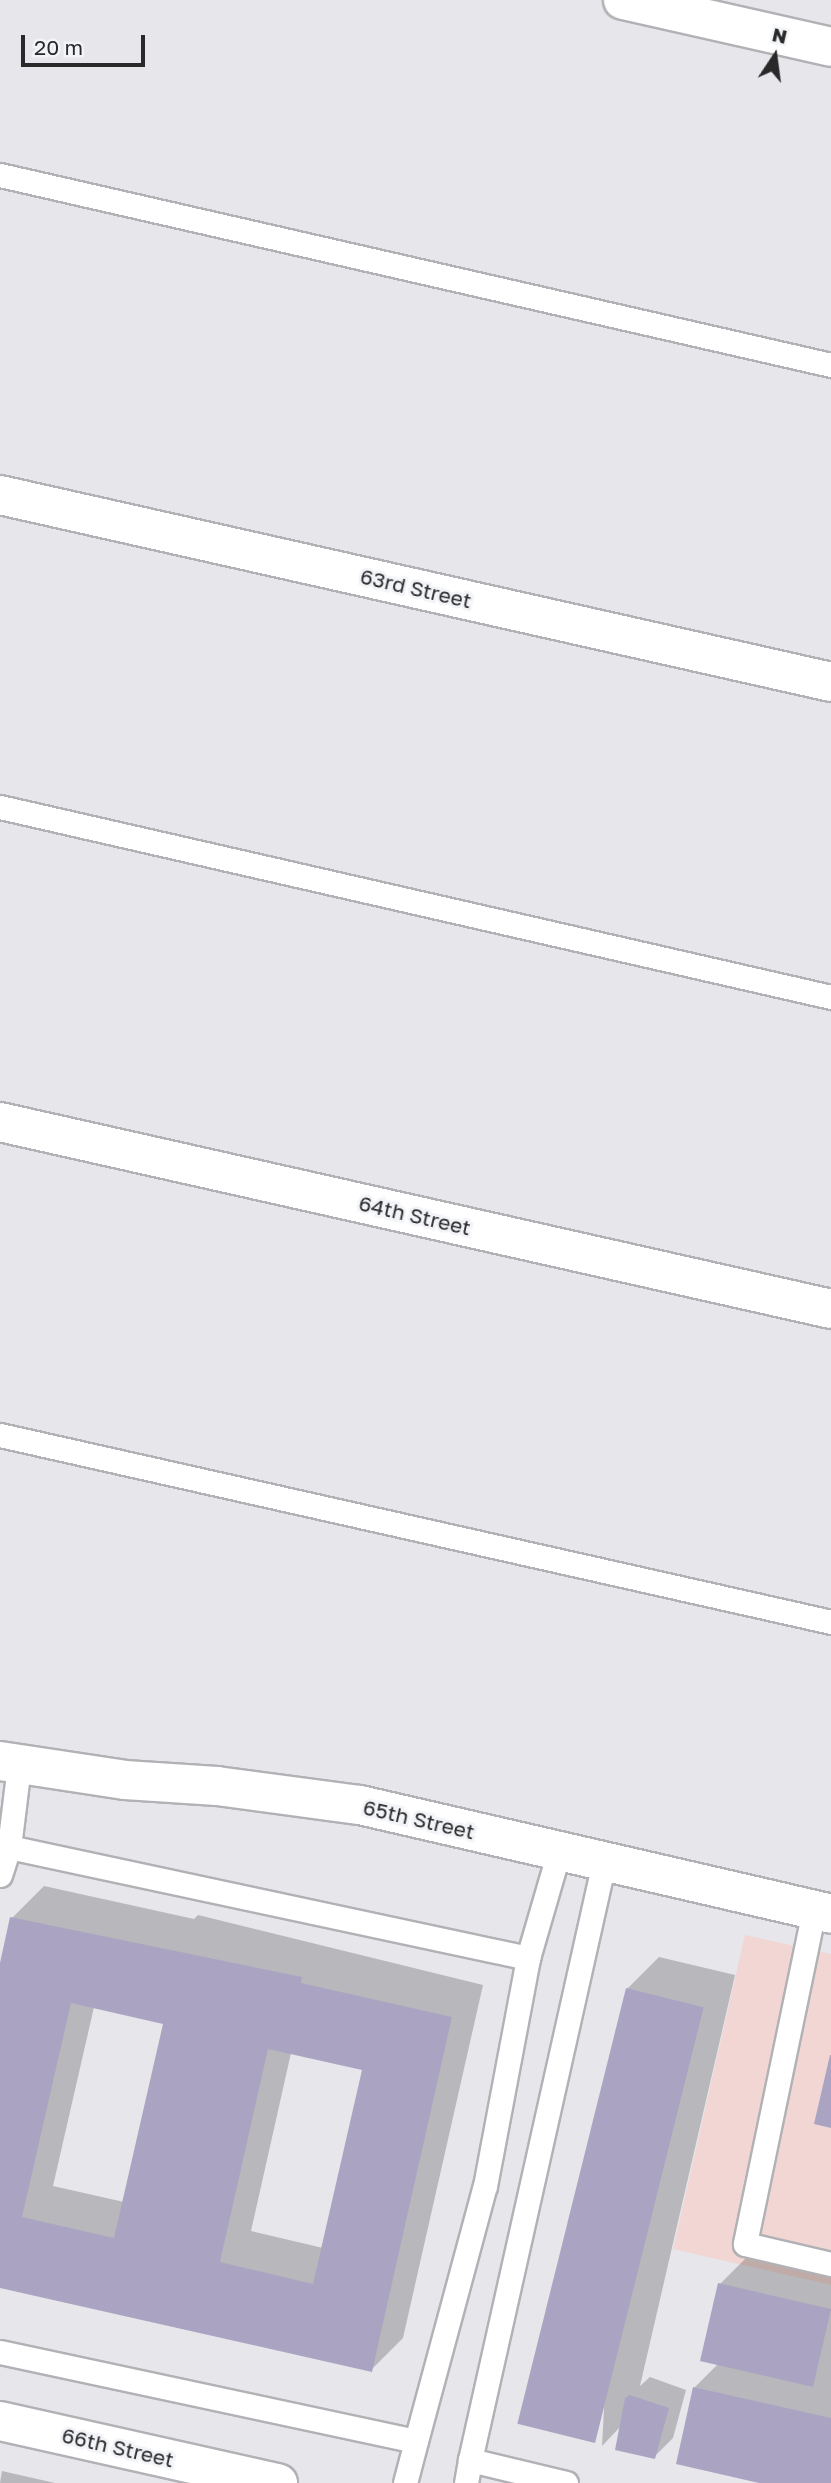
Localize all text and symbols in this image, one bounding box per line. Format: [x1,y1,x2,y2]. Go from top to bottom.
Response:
scale bar [24,21,149,65]
north arrow [740,21,810,91]
text: N [770,22,789,48]
text: 20 m [34,34,83,60]
street label: 63rd Street [358,563,474,613]
street label: 64th Street [357,1190,473,1240]
street label: 65th Street [361,1794,477,1844]
street label: 66th Street [60,2422,176,2472]

